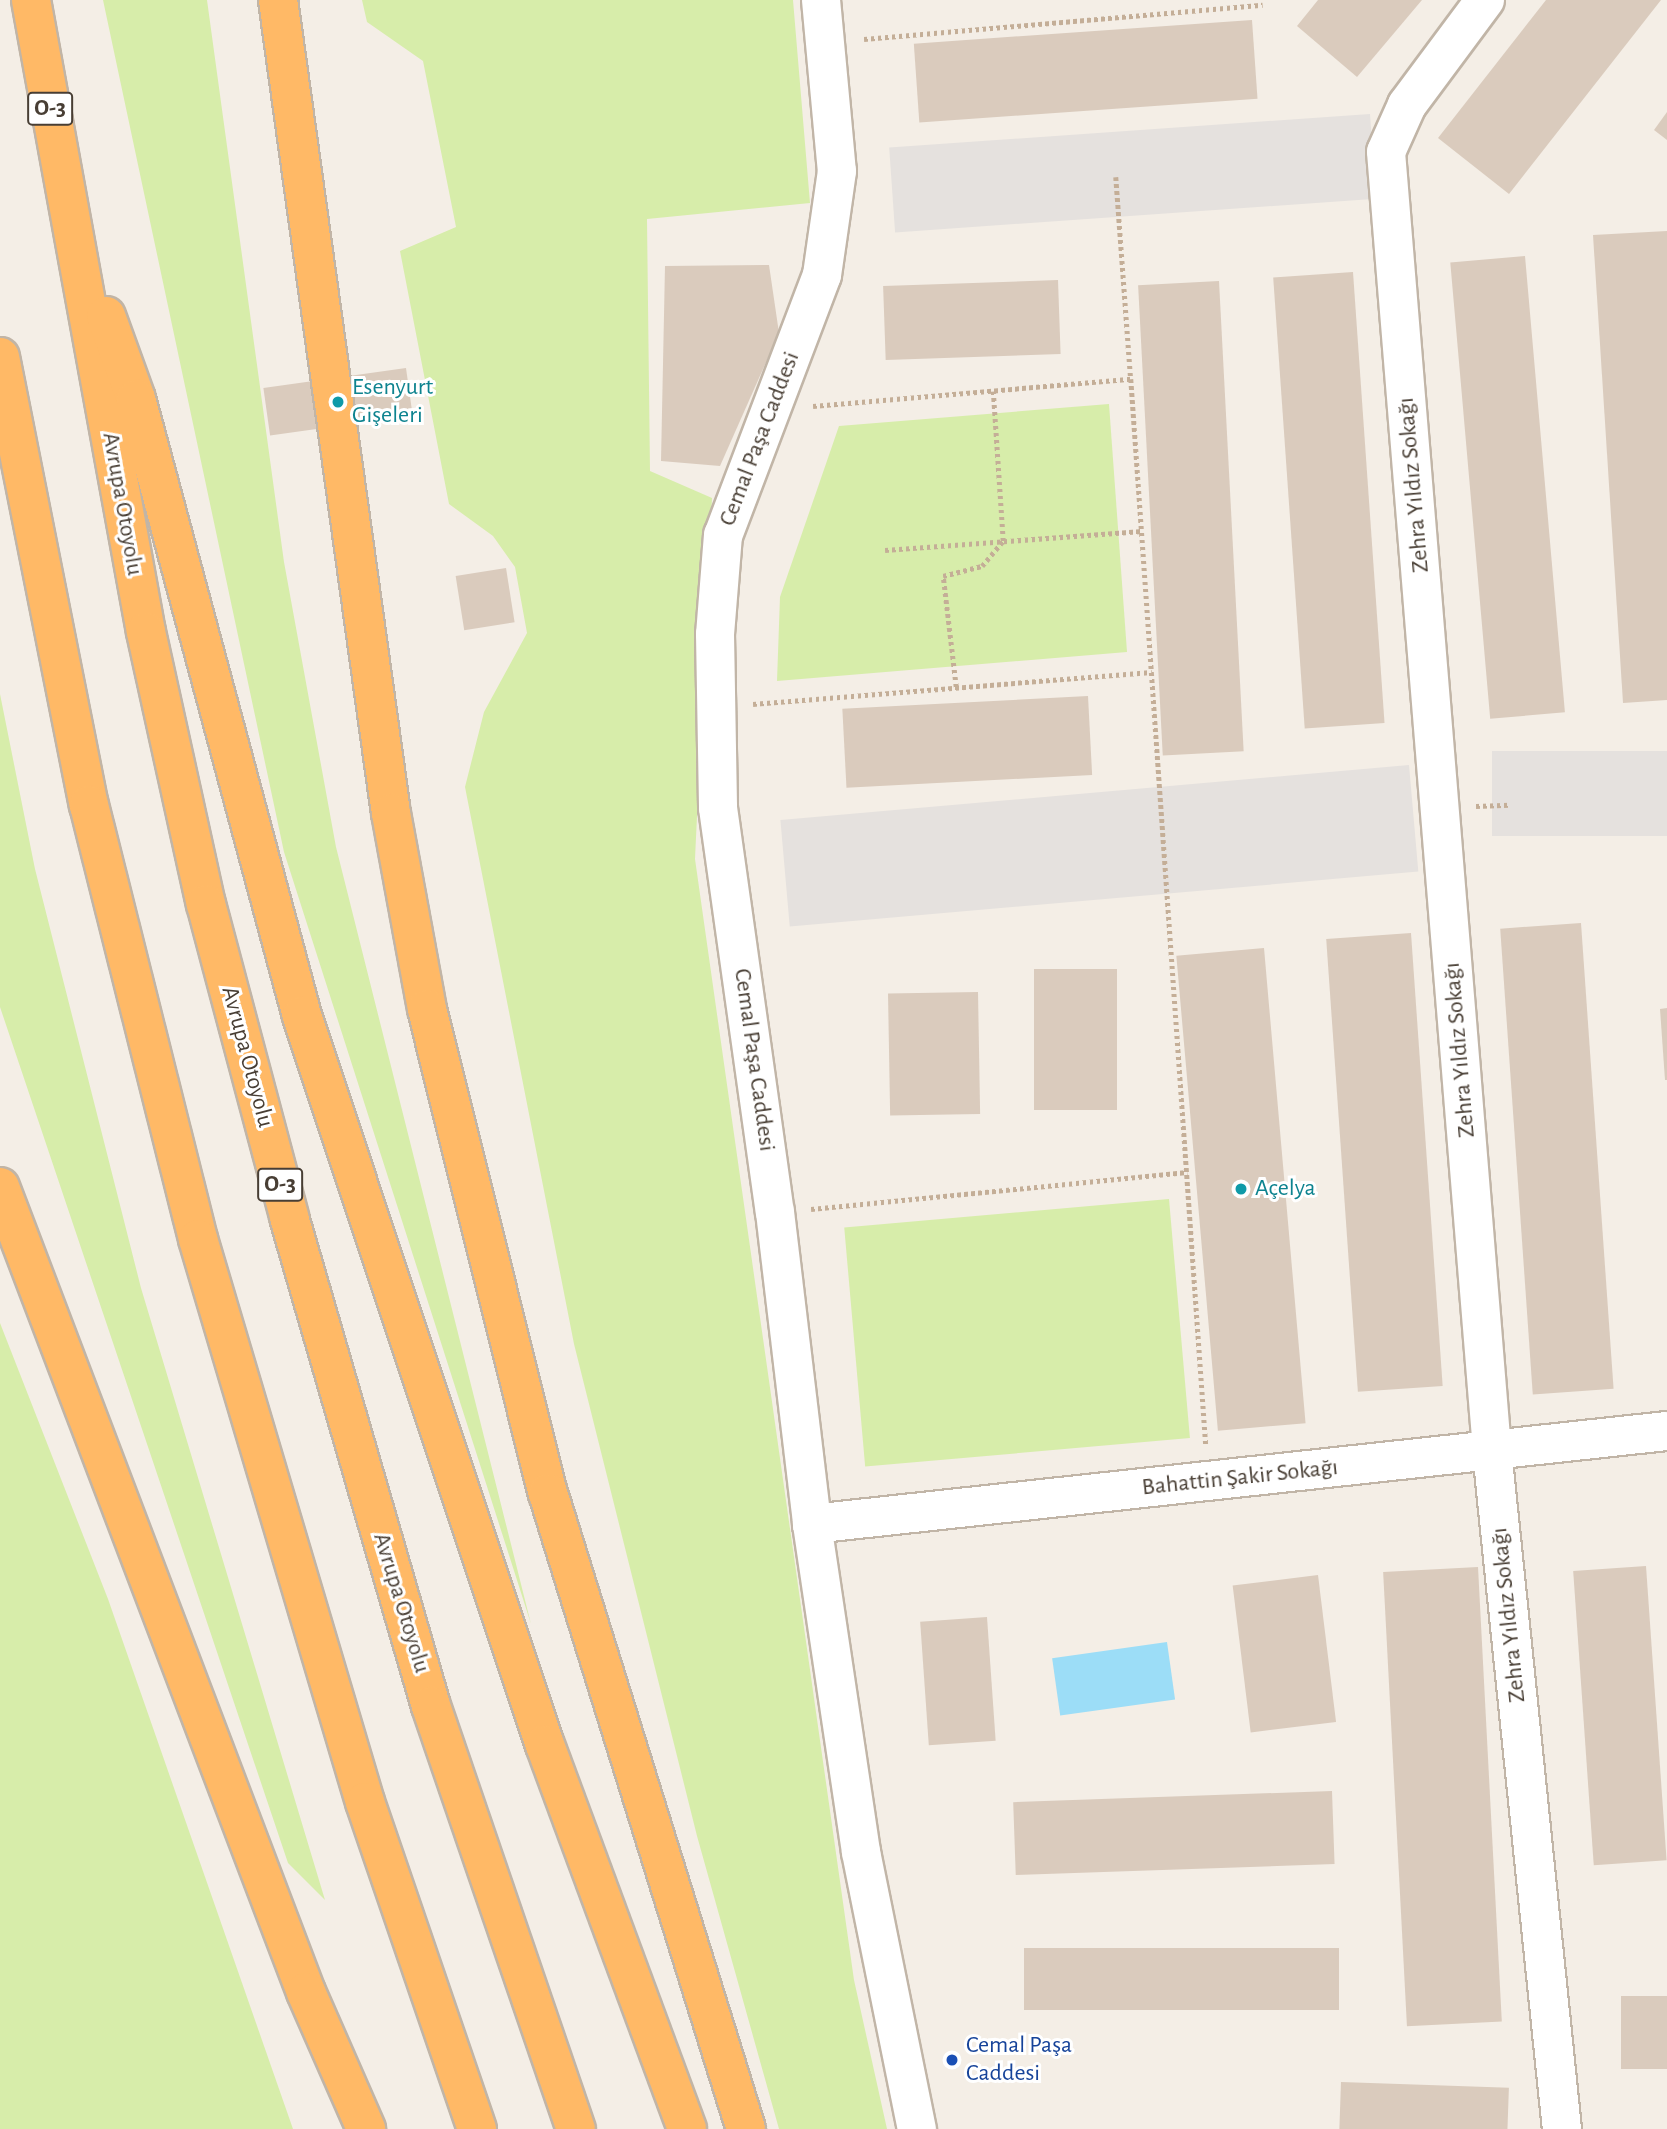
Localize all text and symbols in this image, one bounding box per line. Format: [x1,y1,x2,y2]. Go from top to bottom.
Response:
road number: O-3 [26,90,74,128]
street label: Cemal Paşa Caddesi [714,348,806,530]
place label: Esenyurt Gişeleri [352,374,433,430]
marker: Esenyurt Gişeleri [330,394,346,410]
street label: Zehra Yıldız Sokağı [1392,396,1436,574]
street label: Avrupa Otoyolu [95,430,149,578]
street label: Zehra Yıldız Sokağı [1438,961,1482,1139]
street label: Cemal Paşa Caddesi [727,967,781,1153]
street label: Avrupa Otoyolu [214,983,280,1131]
road number: O-3 [256,1166,304,1204]
place label: Açelya [1255,1175,1316,1203]
marker: Açelya [1233,1181,1249,1197]
street label: Bahattin Şakir Sokağı [1140,1453,1340,1503]
street label: Zehra Yıldız Sokağı [1485,1526,1533,1704]
street label: Avrupa Otoyolu [366,1530,436,1676]
place label: Cemal Paşa Caddesi [966,2032,1072,2088]
marker: Cemal Paşa Caddesi [944,2052,960,2068]

